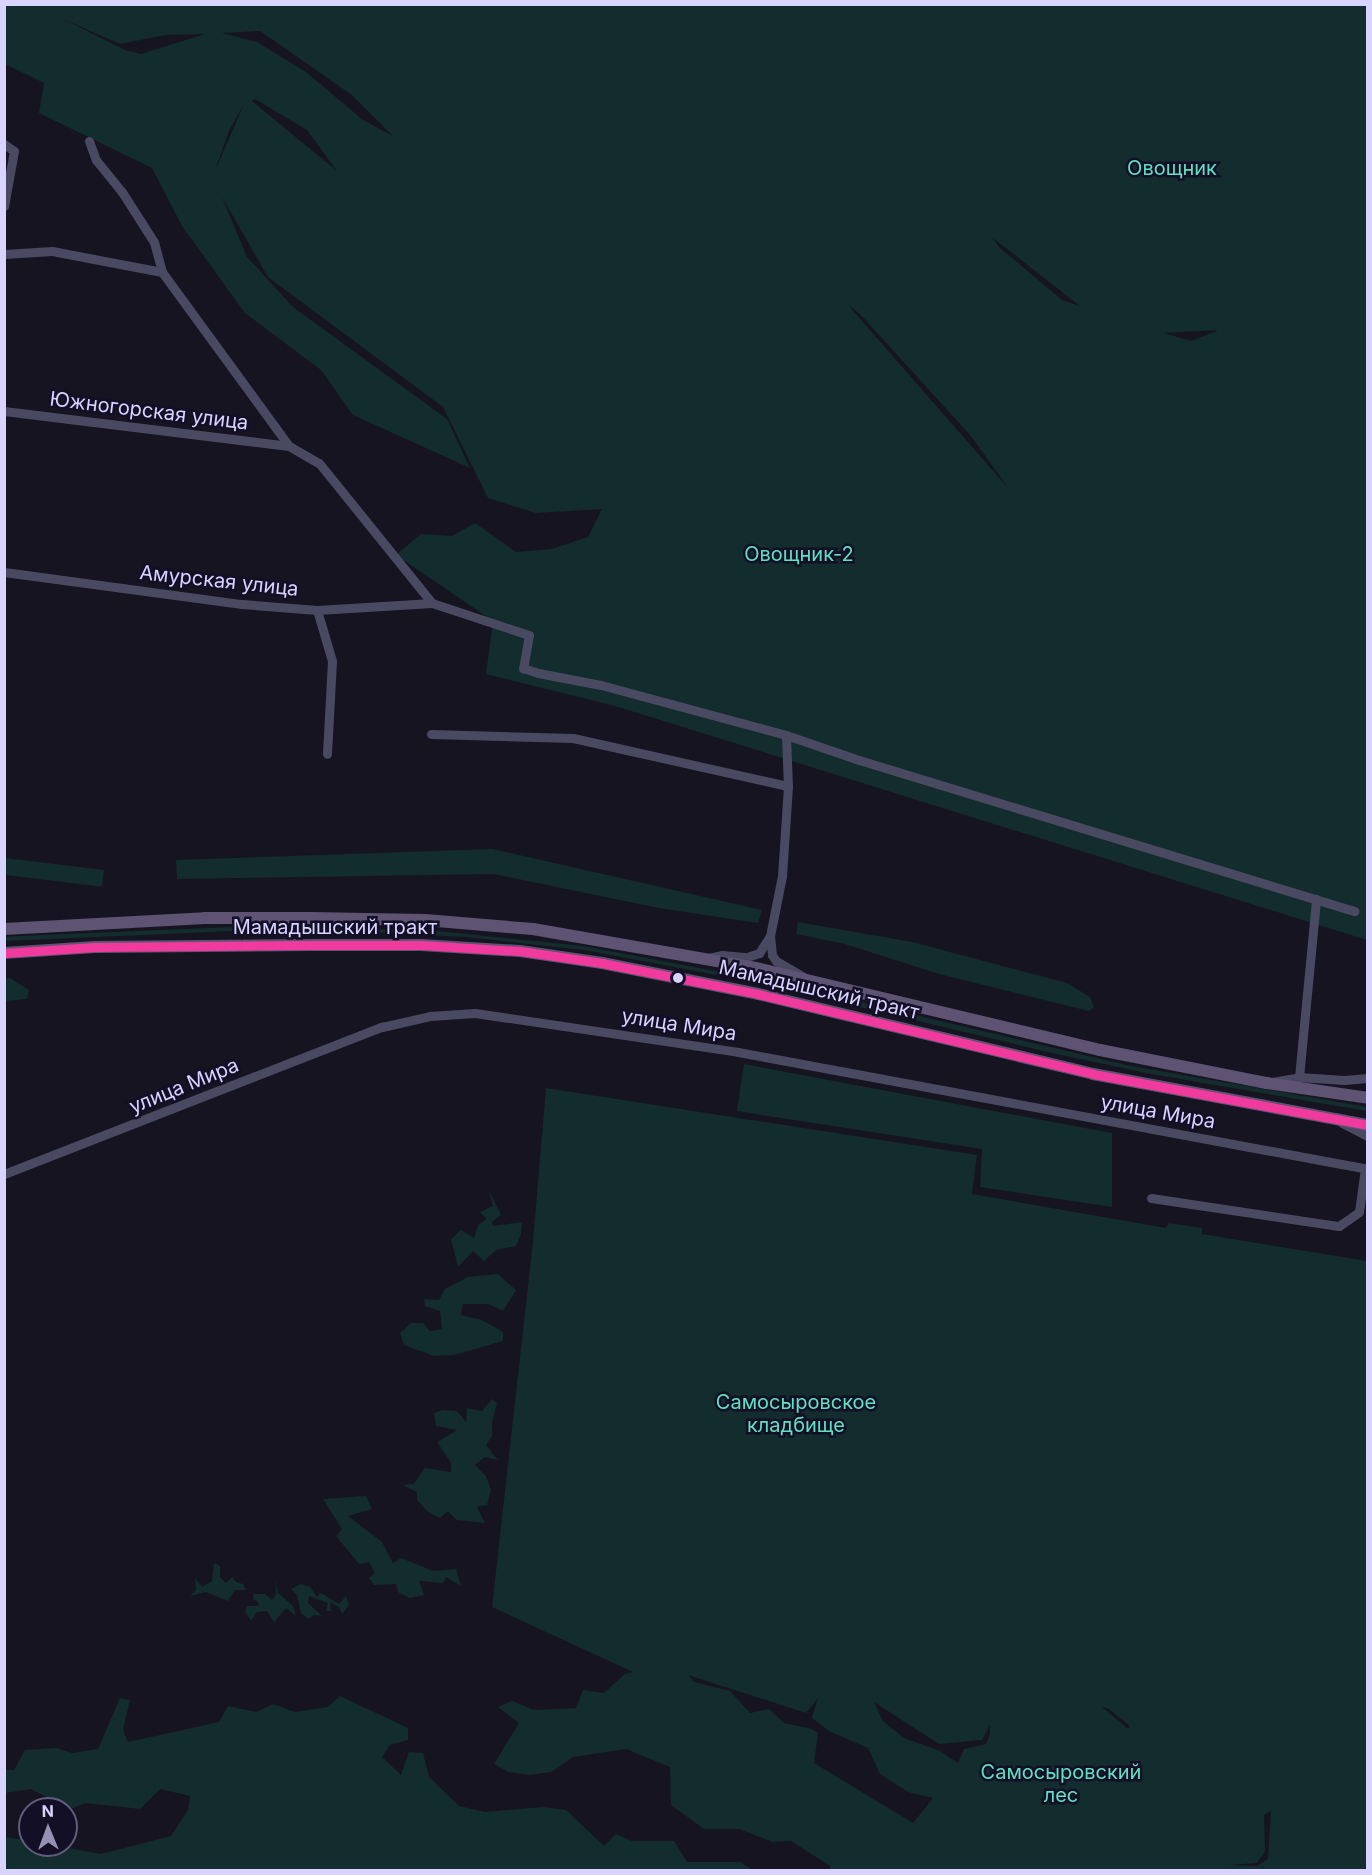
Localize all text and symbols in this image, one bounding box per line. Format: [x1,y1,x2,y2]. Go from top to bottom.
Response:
park label: Овощник [1127,156,1217,180]
street label: Южногорская улица [48,387,250,435]
park label: Овощник-2 [744,542,854,566]
street label: Амурская улица [138,561,300,601]
street label: Мамадышский тракт [233,915,437,939]
street label: Мамадышский тракт [717,955,921,1025]
unlabelled marker [672,972,684,984]
street label: улица Мира [620,1004,738,1046]
street label: улица Мира [126,1053,242,1119]
street label: улица Мира [1099,1090,1217,1134]
park label: Самосыровское кладбище [716,1391,876,1438]
park label: Самосыровский лес [981,1761,1141,1808]
north arrow [18,1797,78,1857]
text: N [41,1801,54,1821]

